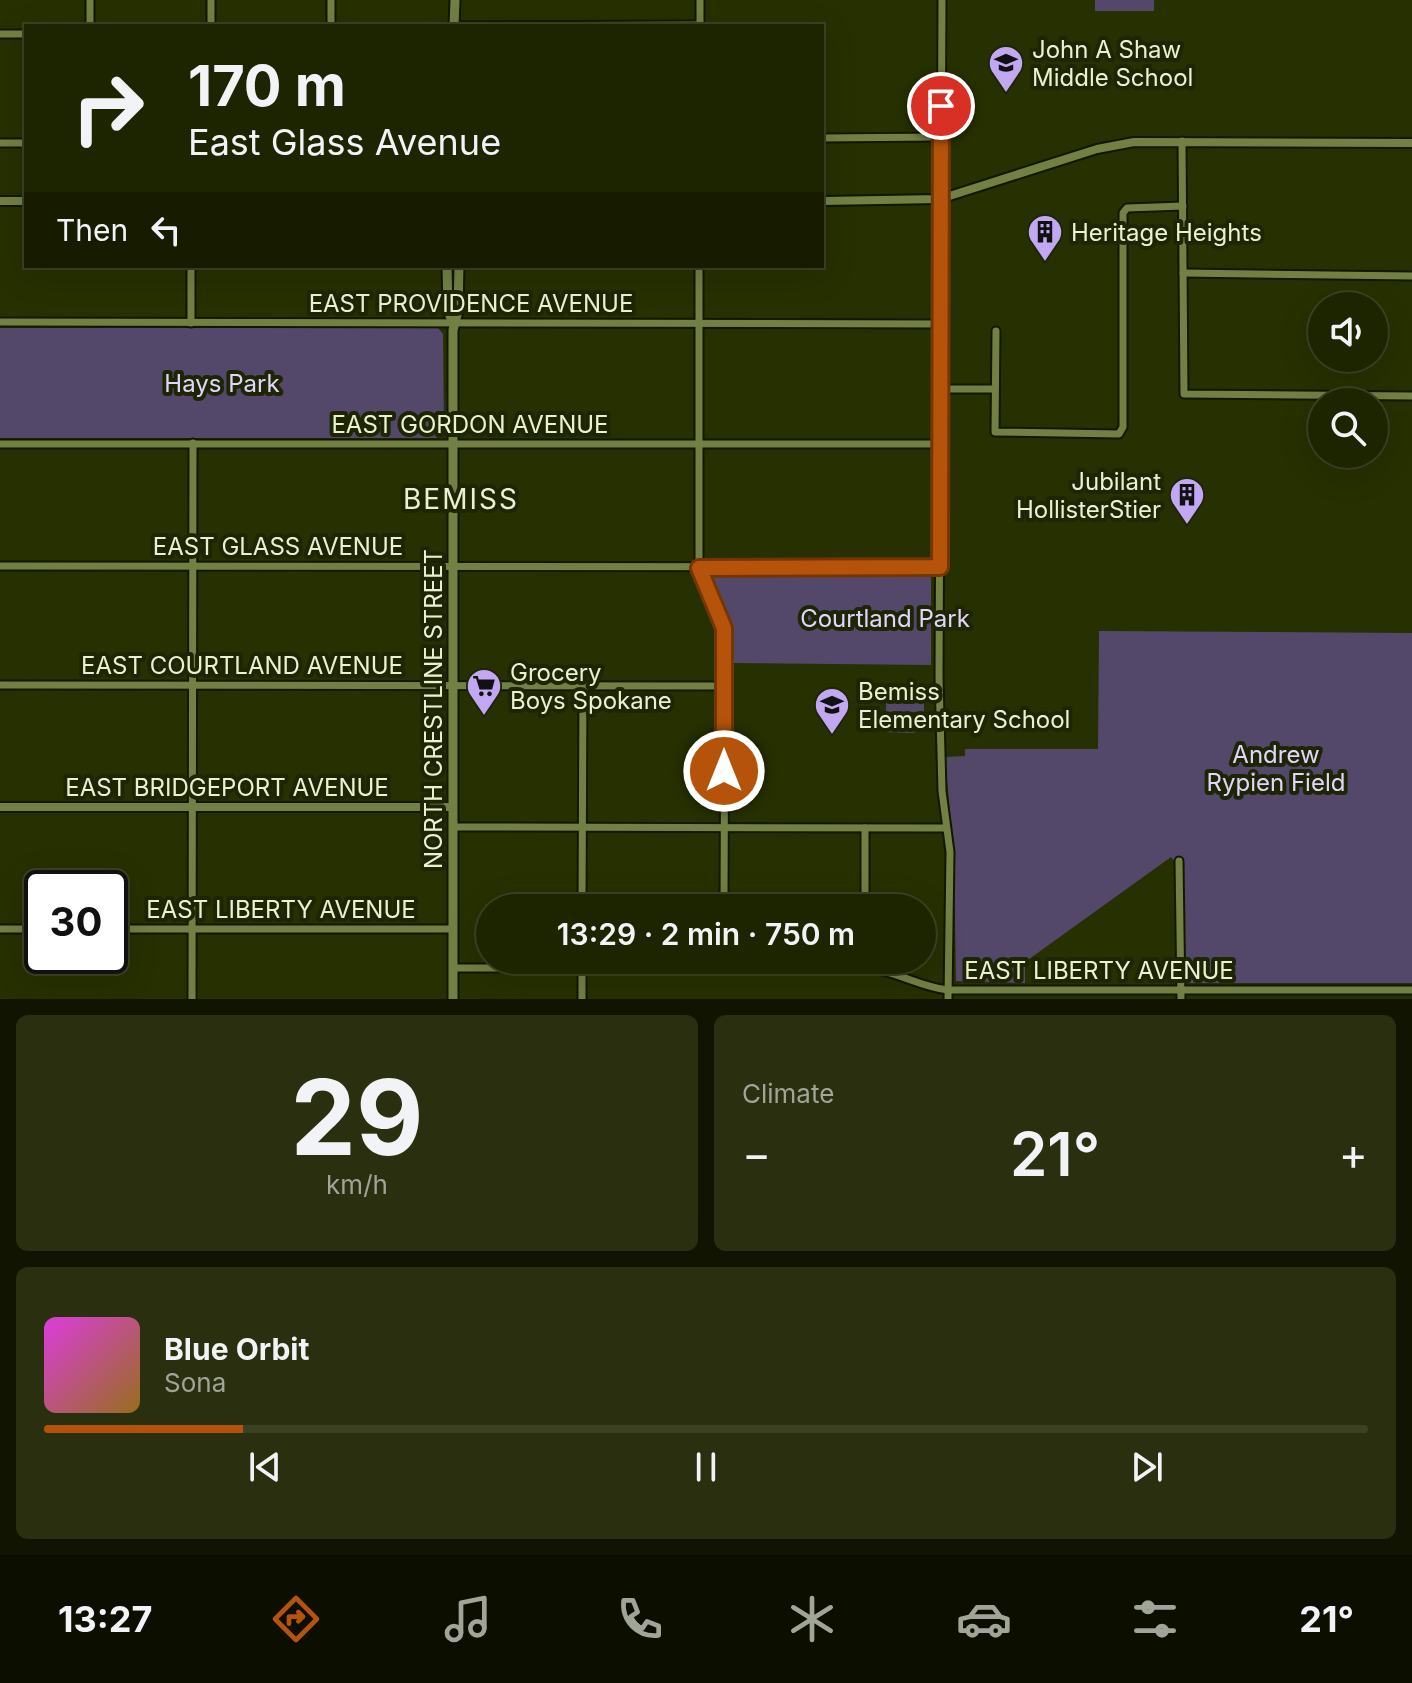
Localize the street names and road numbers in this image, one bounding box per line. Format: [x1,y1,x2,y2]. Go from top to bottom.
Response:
street label: EAST PROVIDENCE AVENUE [309,289,633,318]
street label: EAST GORDON AVENUE [331,410,609,439]
street label: EAST GLASS AVENUE [153,532,403,561]
street label: NORTH CRESTLINE STREET [419,549,448,869]
street label: EAST COURTLAND AVENUE [81,651,403,680]
street label: EAST BRIDGEPORT AVENUE [65,773,389,802]
street label: EAST LIBERTY AVENUE [146,895,416,924]
street label: EAST LIBERTY AVENUE [964,956,1234,985]

